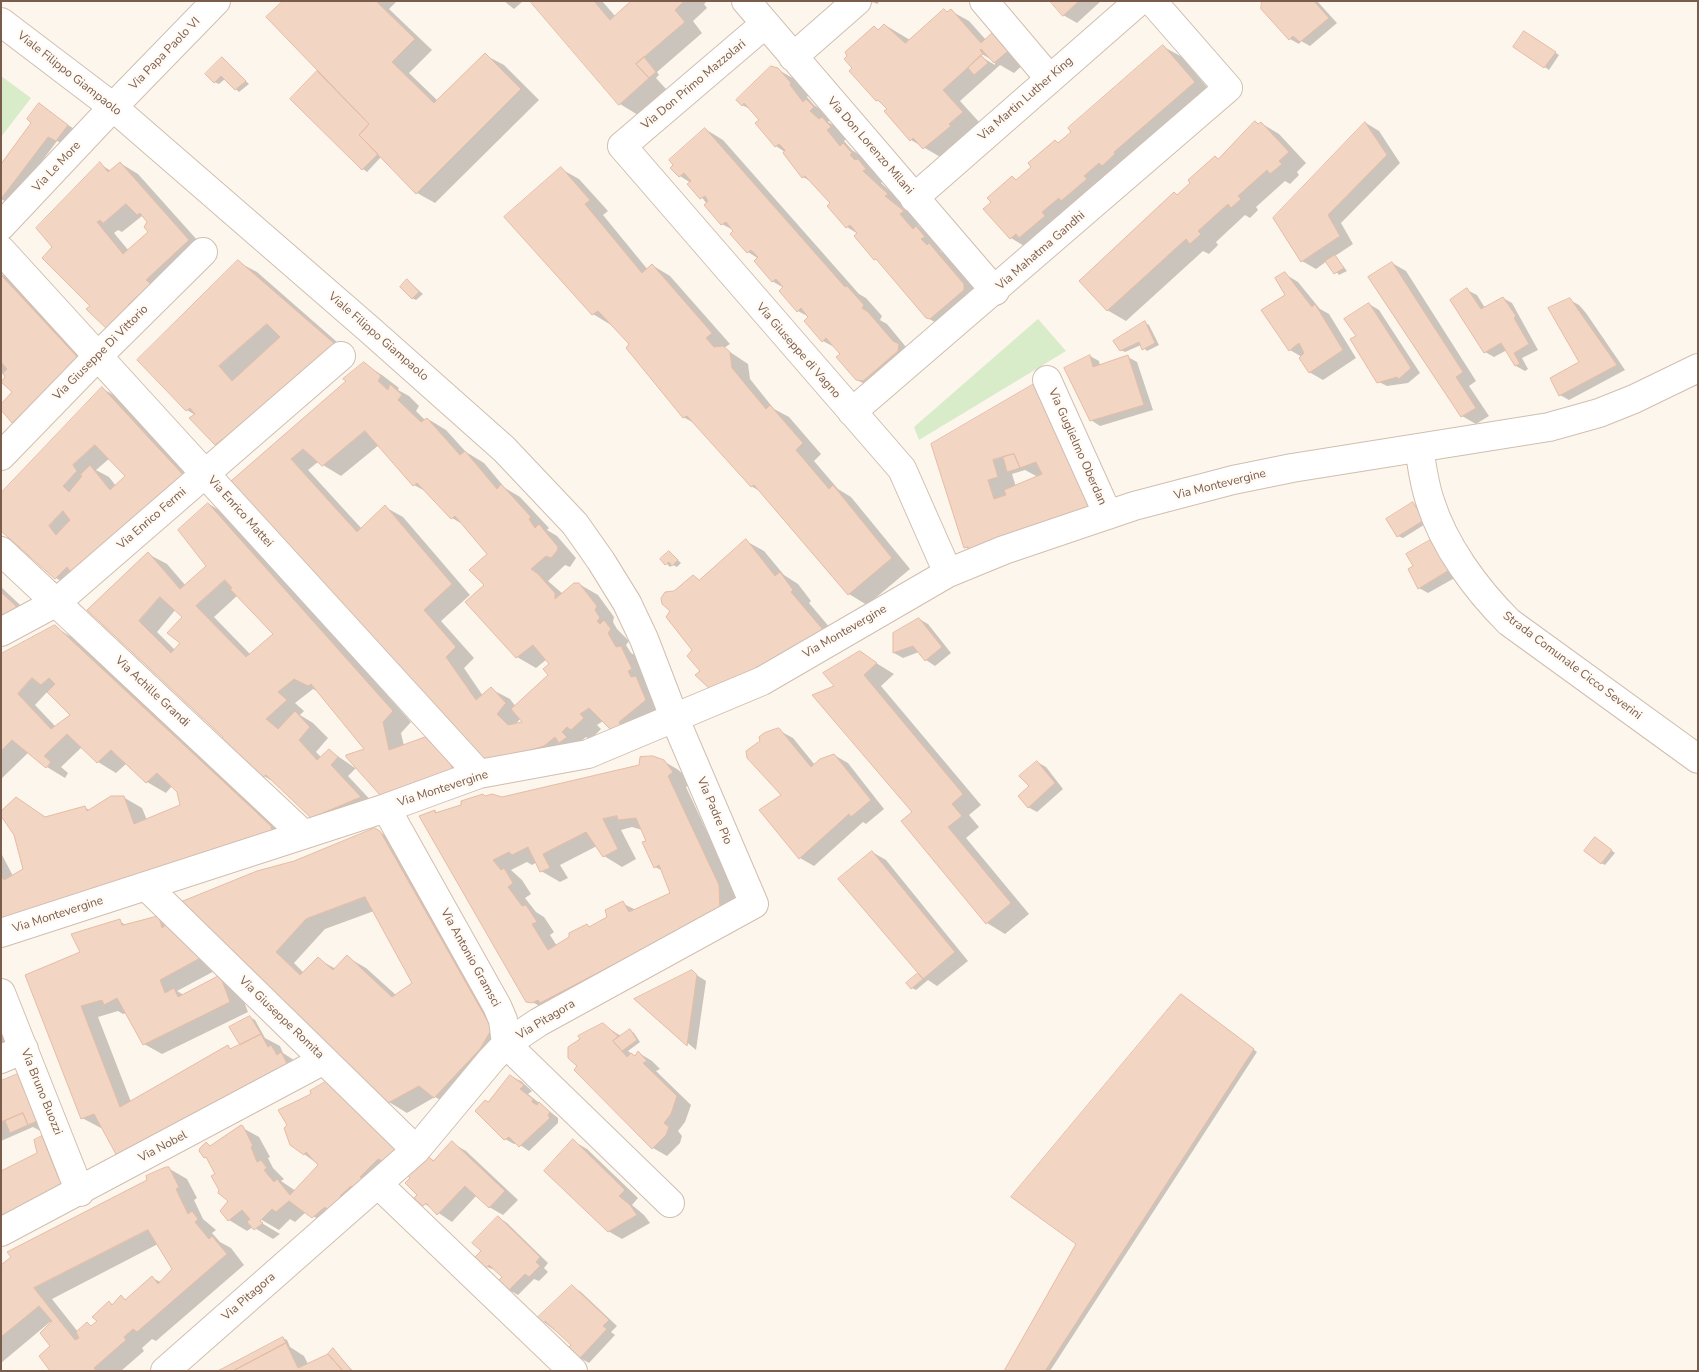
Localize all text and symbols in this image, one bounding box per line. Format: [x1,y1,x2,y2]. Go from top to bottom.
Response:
street label: Via Papa Paolo VI [127,15,203,93]
street label: Viale Filippo Giampaolo [14,29,124,119]
street label: Via Don Primo Mazzolari [639,37,749,133]
street label: Via Martin Luther King [976,54,1076,144]
street label: Via Don Lorenzo Milani [824,94,916,198]
street label: Via Le More [30,139,84,195]
street label: Via Mahatma Gandhi [994,209,1088,293]
street label: Viale Filippo Giampaolo [325,290,431,384]
street label: Via Giuseppe di Vagno [753,300,843,402]
street label: Via Giuseppe Di Vittorio [50,302,152,404]
street label: Via Guglielmo Oberdan [1045,386,1109,508]
street label: Via Montevergine [1172,467,1268,503]
street label: Via Enrico Mattei [204,474,276,550]
street label: Via Enrico Fermi [115,485,189,553]
street label: Via Montevergine [801,602,889,662]
street label: Strada Comunale Cicco Severini [1500,609,1644,723]
street label: Via Achille Grandi [112,654,192,730]
street label: Via Montevergine [396,768,490,810]
street label: Via Padre Pio [693,775,735,847]
street label: Via Montevergine [11,894,105,936]
street label: Via Antonio Gramsci [437,906,503,1010]
street label: Via Giuseppe Romita [236,974,326,1062]
street label: Via Pitagora [514,997,578,1043]
street label: Via Bruno Buozzi [17,1047,65,1137]
street label: Via Nobel [136,1128,190,1166]
street label: Via Pitagora [219,1270,279,1324]

